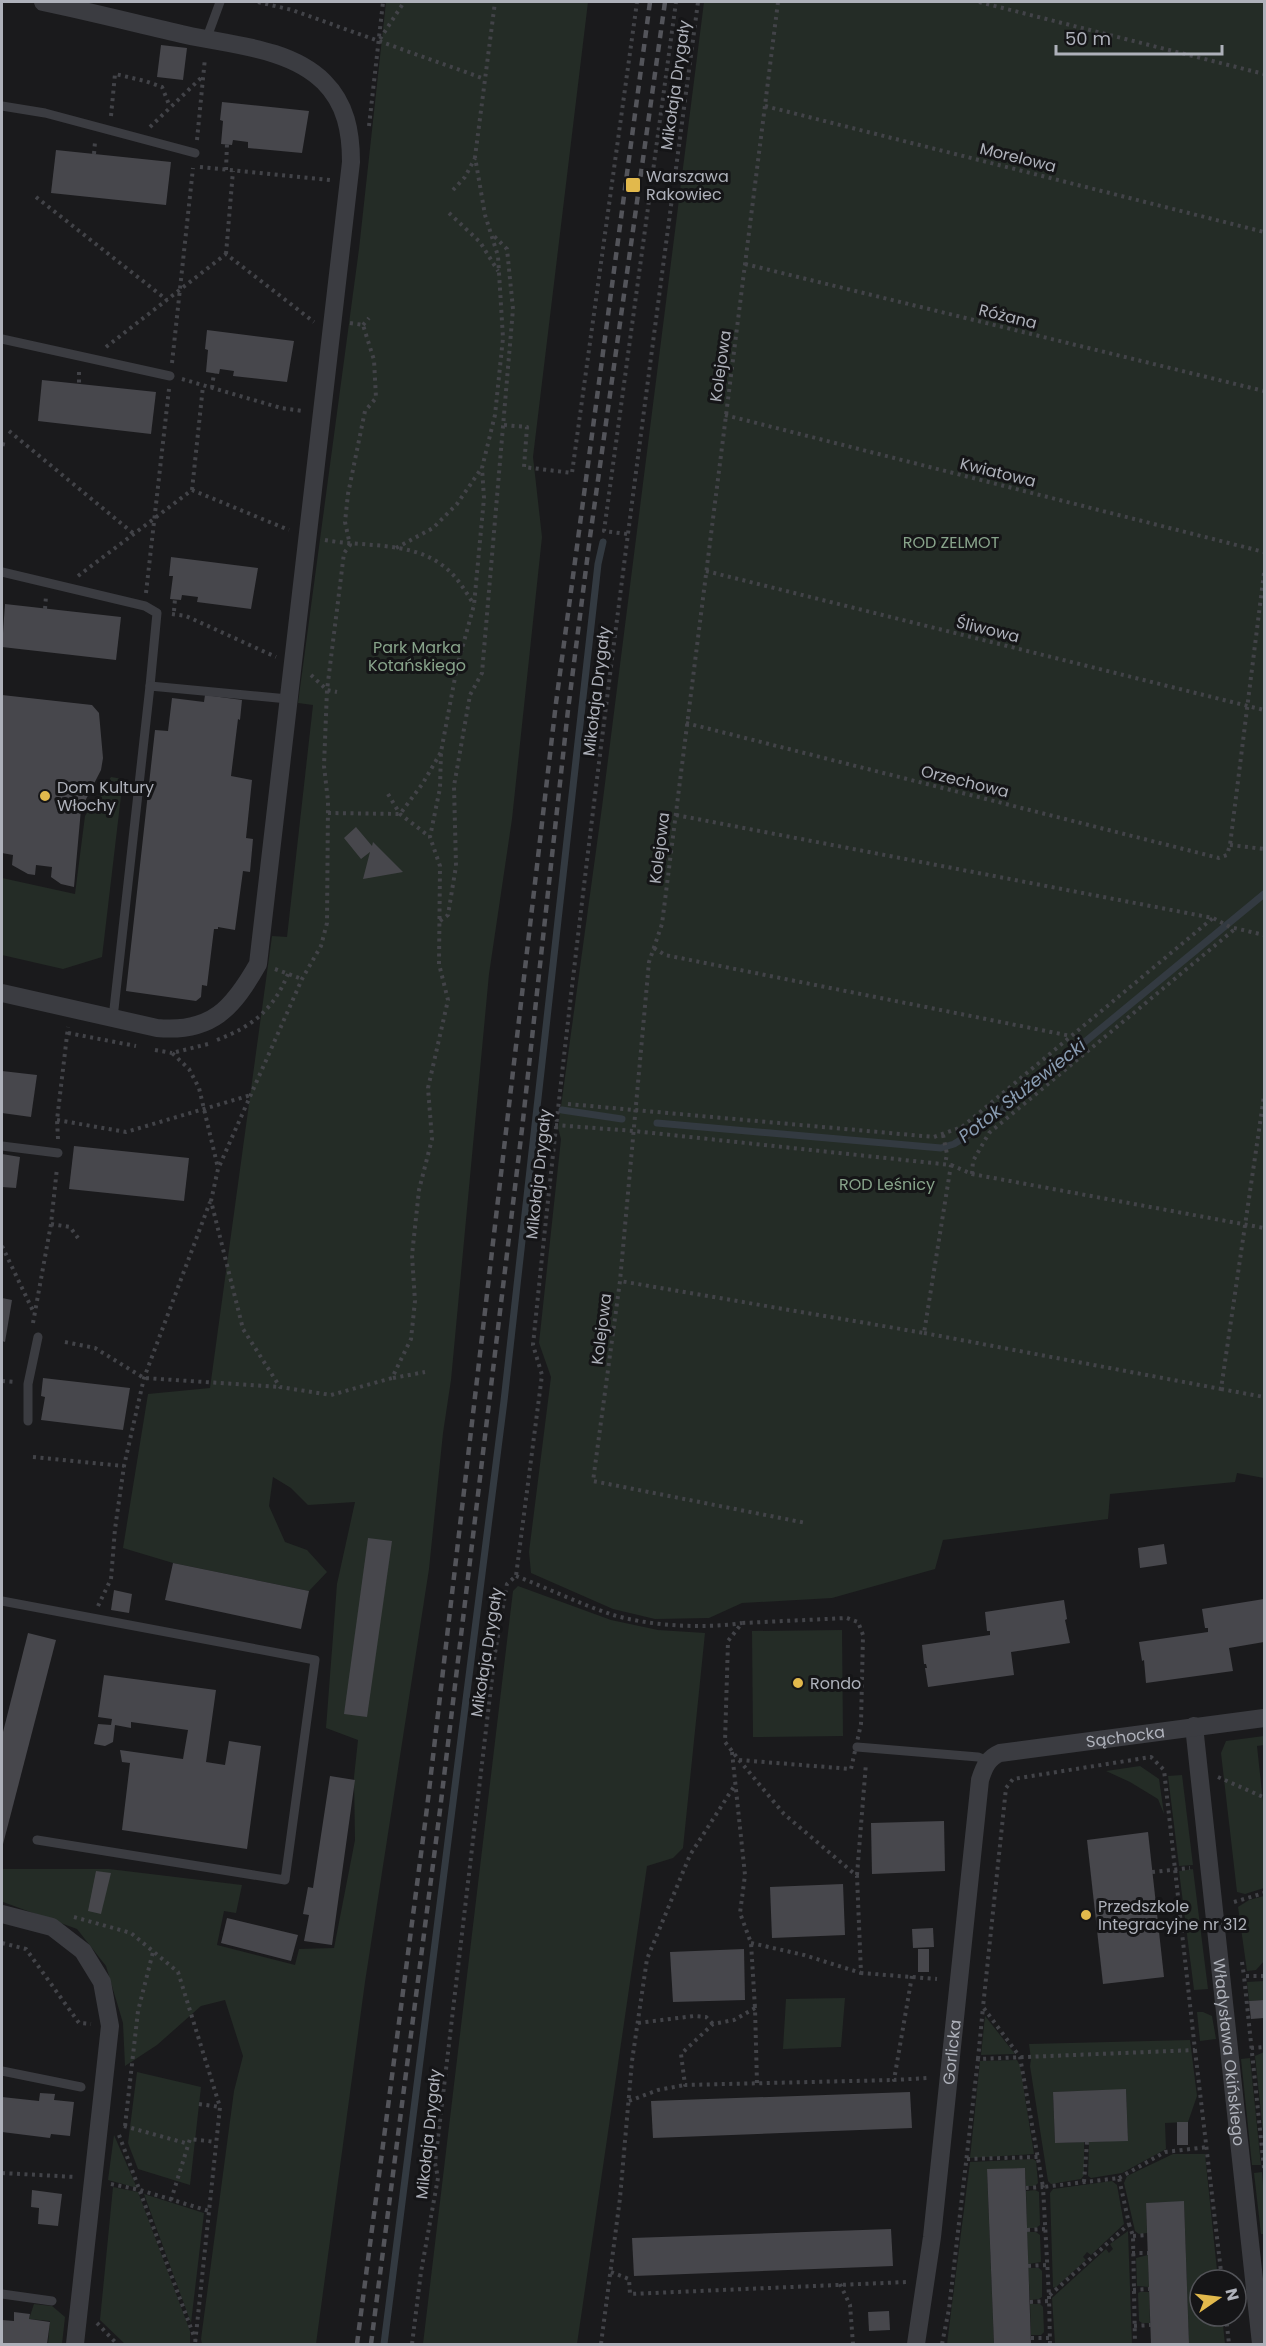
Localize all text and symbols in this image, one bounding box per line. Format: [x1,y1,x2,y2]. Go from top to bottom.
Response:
scale bar [1056,18,1222,56]
street label: Mikołaja Drygały [655,19,696,152]
text: 50 m [1065,26,1111,51]
street label: Morelowa [977,137,1059,178]
place label: Warszawa Rakowiec [646,165,729,206]
marker: Warszawa Rakowiec [624,176,642,194]
street label: Różana [976,298,1039,335]
street label: Kolejowa [704,329,737,403]
street label: Kwiatowa [958,452,1038,493]
park label: ROD ZELMOT [903,531,1000,554]
street label: Śliwowa [954,611,1022,648]
street label: Mikołaja Drygały [577,625,616,757]
park label: Park Marka Kotańskiego [368,636,466,677]
street label: Orzechowa [918,759,1011,804]
place label: Dom Kultury Włochy [57,776,154,817]
marker: Dom Kultury Włochy [38,789,52,803]
street label: Kolejowa [644,811,675,885]
water label: Potok Służewiecki [953,1033,1091,1148]
street label: Mikołaja Drygały [520,1108,557,1240]
park label: ROD Leśnicy [839,1173,935,1196]
street label: Kolejowa [586,1292,617,1366]
street label: Mikołaja Drygały [465,1586,508,1719]
place label: Rondo [810,1672,861,1695]
marker: Rondo [791,1676,805,1690]
street label: Sąchocka [1085,1720,1166,1753]
place label: Przedszkole Integracyjne nr 312 [1098,1895,1247,1936]
marker: Przedszkole Integracyjne nr 312 [1079,1908,1093,1922]
street label: Władysława Okińskiego [1207,1957,1250,2147]
street label: Gorlicka [937,2019,967,2086]
street label: Mikołaja Drygały [410,2068,447,2200]
north arrow [1188,2268,1248,2328]
text: N [1219,2286,1245,2303]

